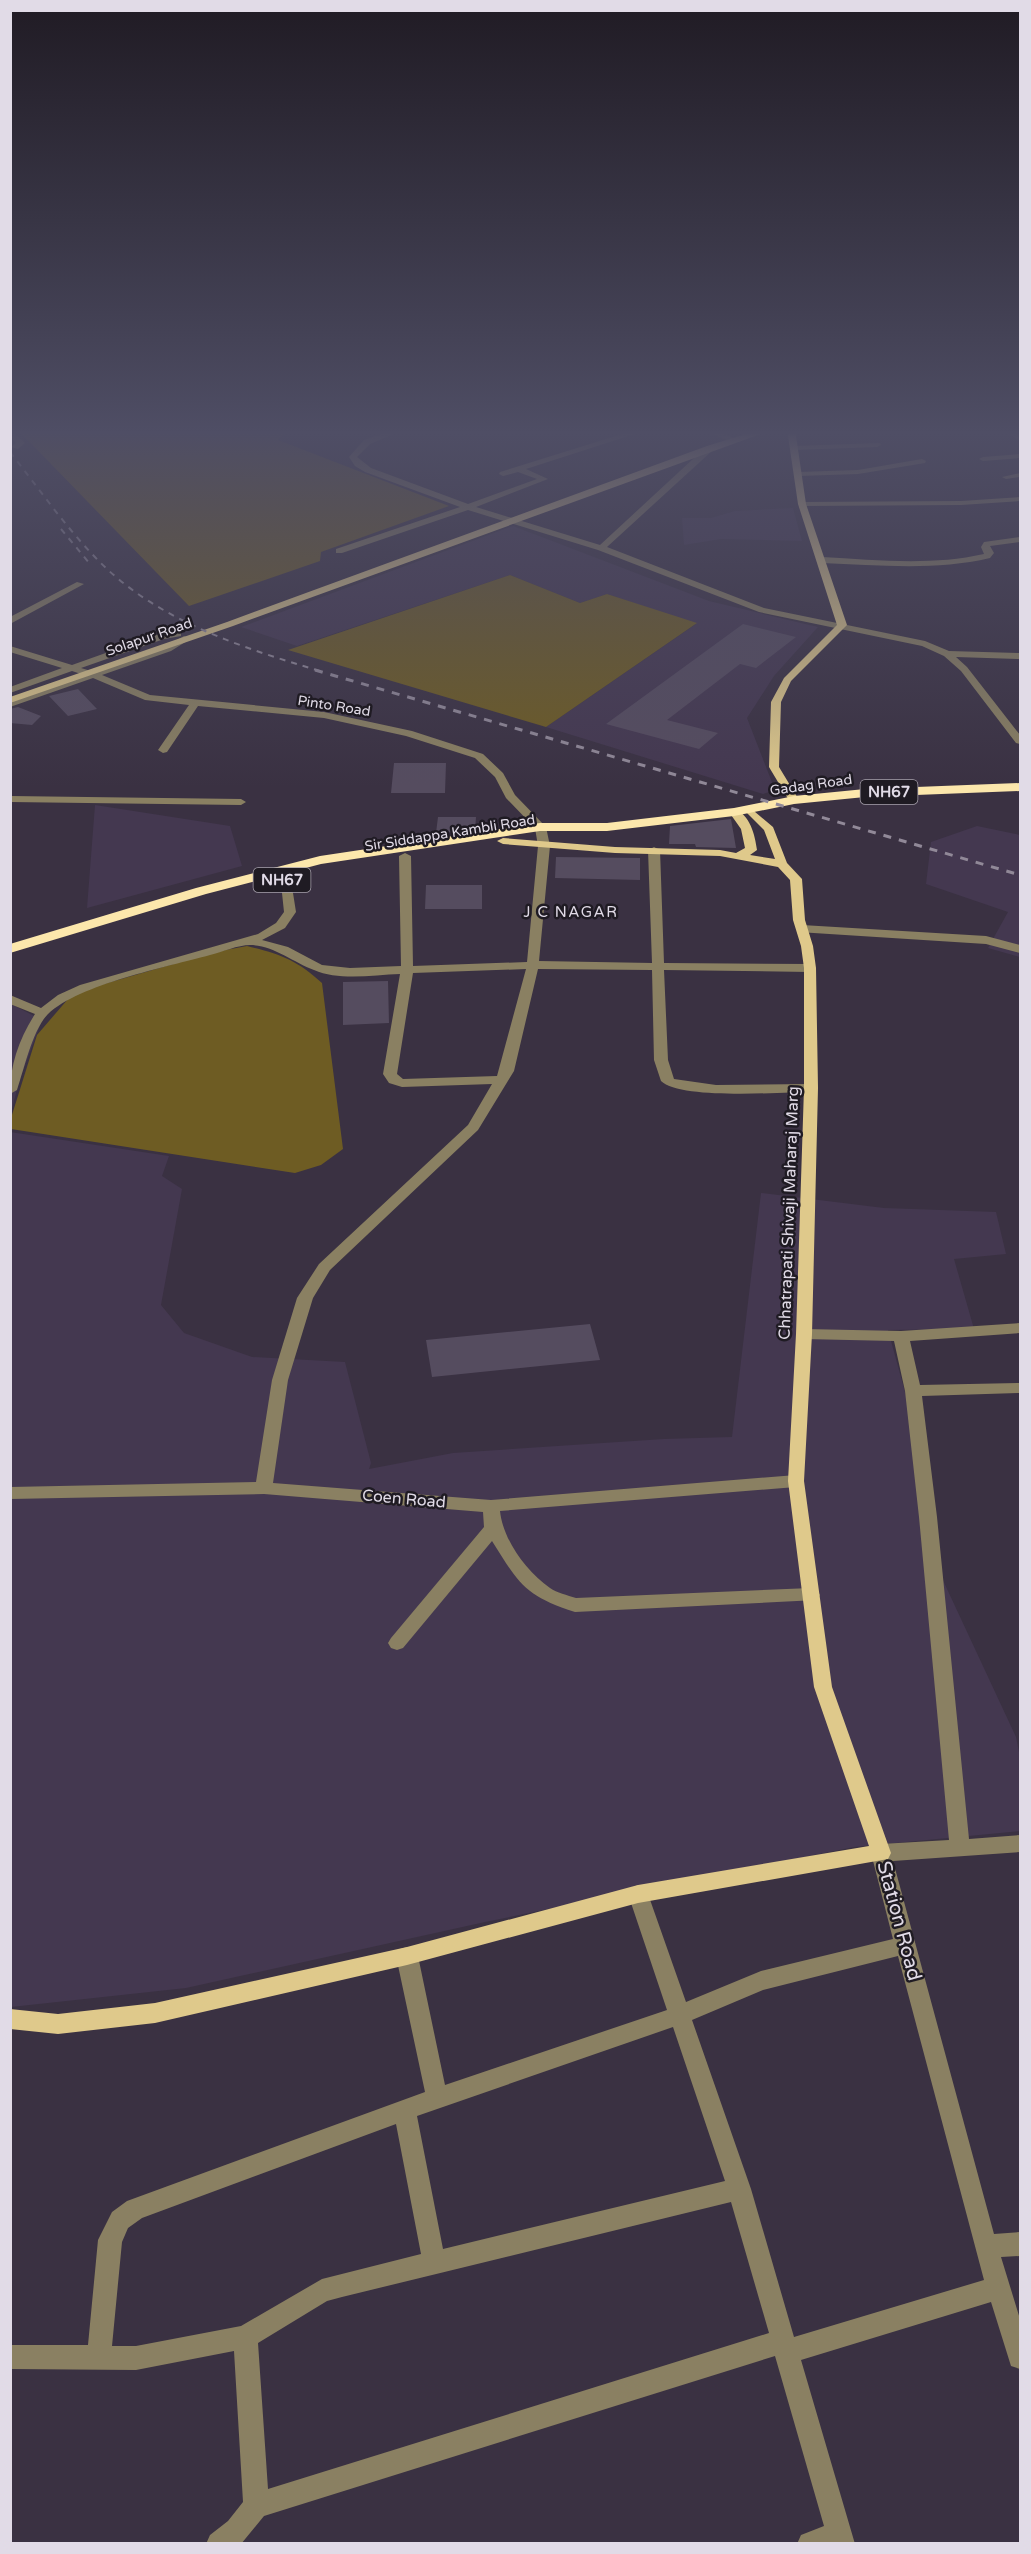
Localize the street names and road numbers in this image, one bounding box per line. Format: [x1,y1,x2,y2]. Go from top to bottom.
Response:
street label: Solapur Road [104,614,194,660]
street label: Pinto Road [296,692,372,720]
street label: Gadag Road [769,771,853,799]
road number: NH67 [860,780,918,804]
street label: Sir Siddappa Kambli Road [364,811,536,855]
road number: NH67 [254,868,310,892]
street label: Chhatrapati Shivaji Maharaj Marg [775,1086,803,1340]
street label: Coen Road [361,1485,447,1513]
street label: Station Road [871,1859,927,1983]

